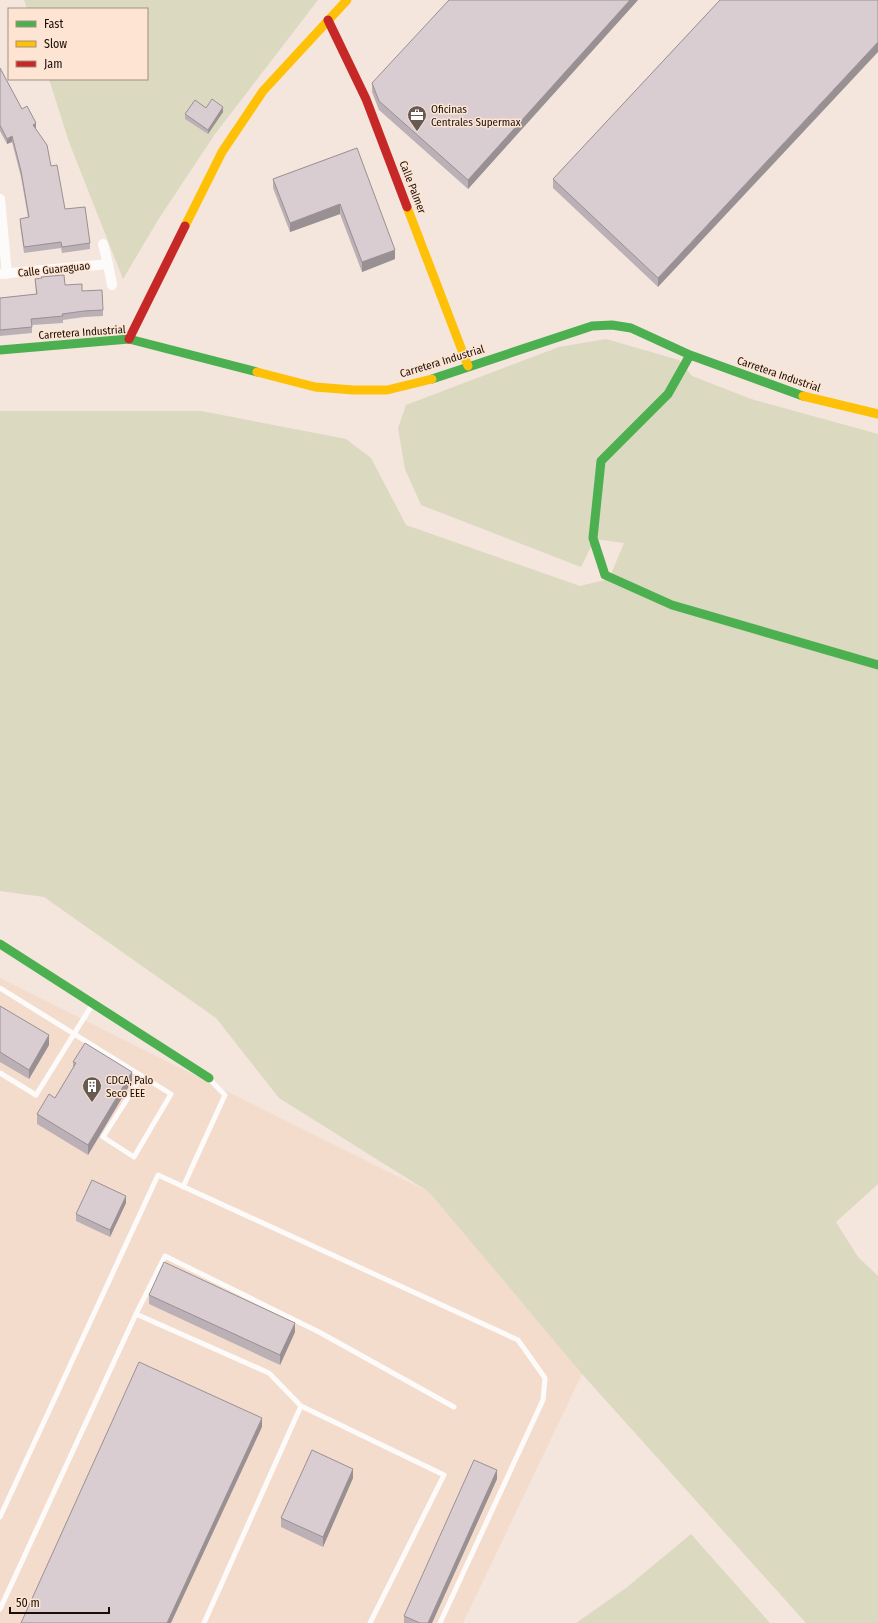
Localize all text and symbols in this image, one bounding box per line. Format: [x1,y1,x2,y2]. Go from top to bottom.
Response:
legend [8,8,148,80]
text: Fast [44,17,63,31]
text: Slow [44,37,67,51]
text: Jam [44,57,62,71]
place label: Oficinas Centrales Supermax [431,103,521,129]
office icon: Oficinas Centrales Supermax [406,104,428,132]
street label: Calle Palmer [396,159,429,216]
street label: Calle Guaraguao [17,259,91,280]
street label: Carretera Industrial [38,323,126,342]
street label: Carretera Industrial [398,342,486,380]
street label: Carretera Industrial [735,354,822,395]
place label: CDCA, Palo Seco EEE [106,1074,154,1100]
building icon: CDCA, Palo Seco EEE [81,1075,103,1103]
scale bar [10,1589,109,1615]
text: 50 m [16,1596,40,1610]

